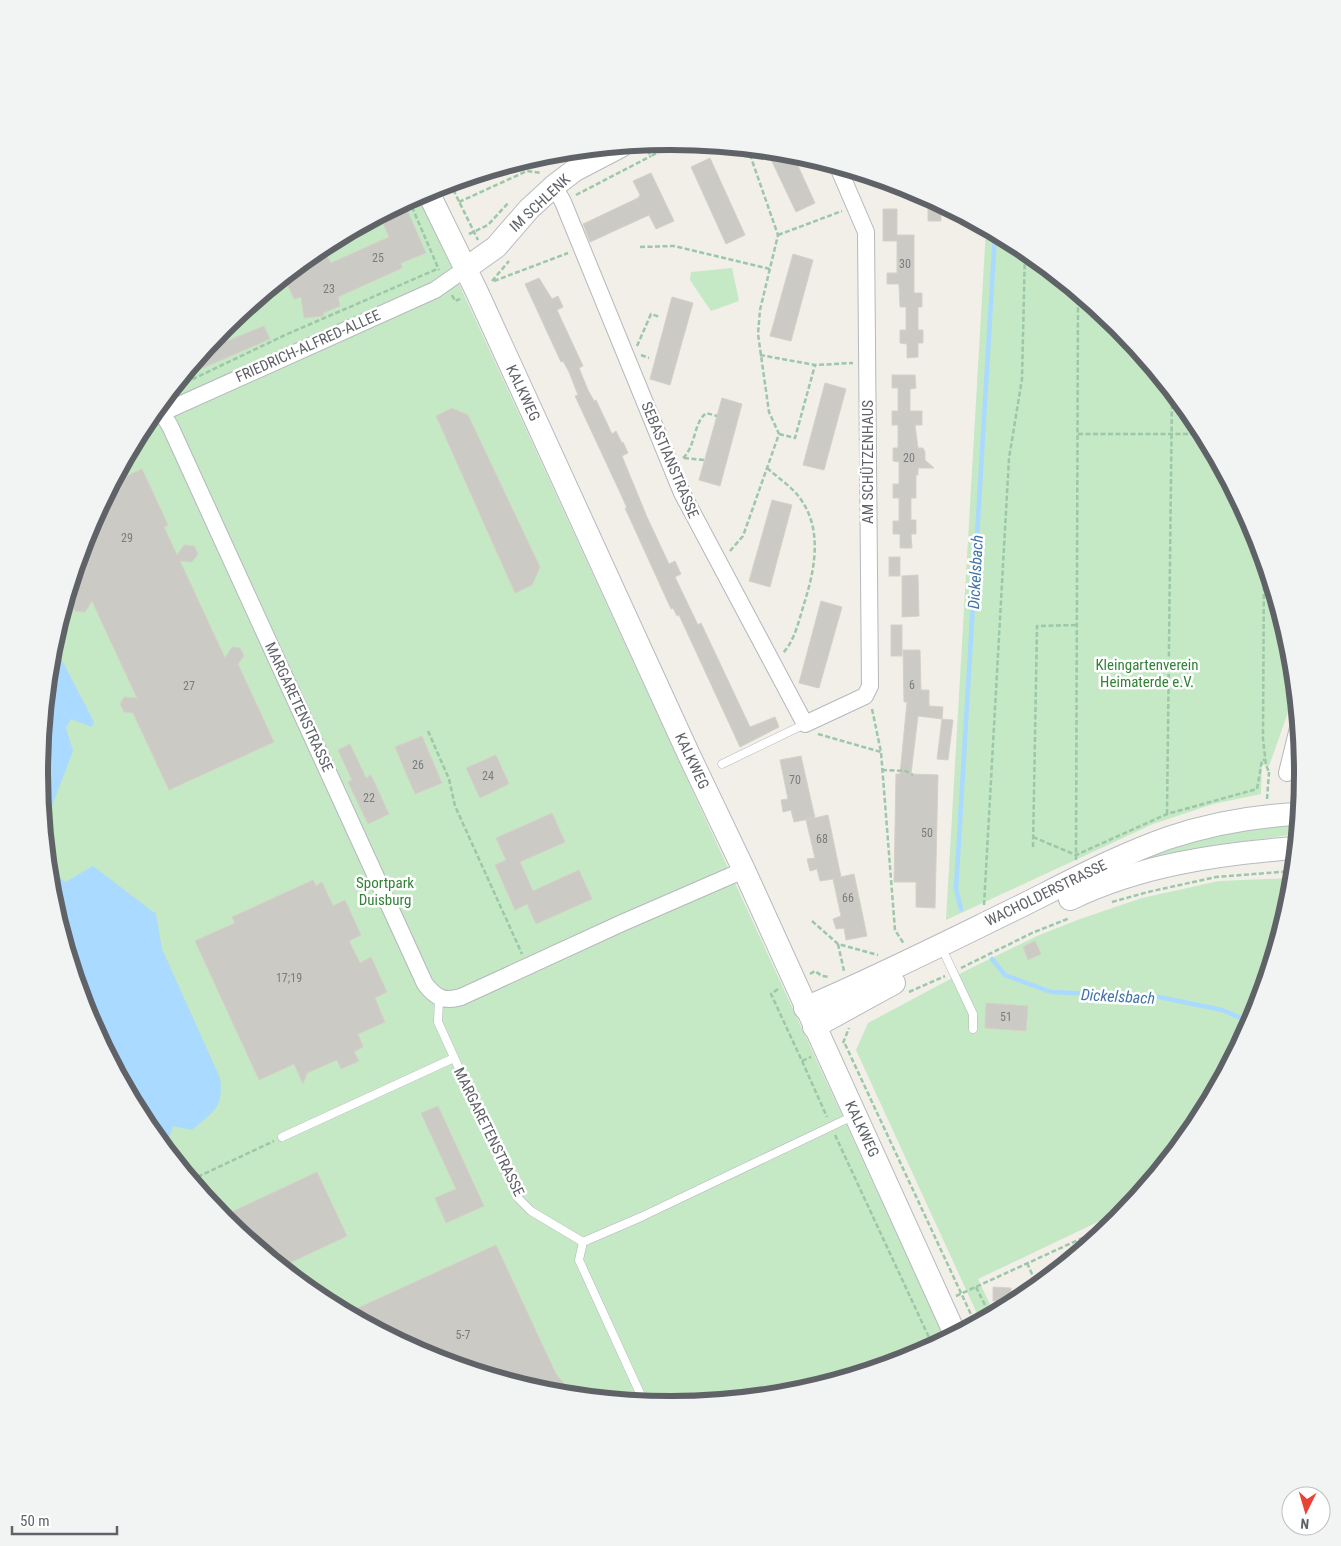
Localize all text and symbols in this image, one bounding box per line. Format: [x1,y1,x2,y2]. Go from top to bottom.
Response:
street label: IM SCHLENK [506,170,575,236]
house number: 25 [372,251,384,265]
house number: 30 [899,257,911,271]
house number: 23 [323,282,335,296]
street label: FRIEDRICH-ALFRED-ALLEE [233,306,383,386]
street label: KALKWEG [502,362,544,424]
street label: SEBASTIANSTRASSE [637,399,703,521]
street label: AM SCHÜTZENHAUS [859,400,877,524]
house number: 20 [903,451,915,465]
house number: 29 [121,531,133,545]
water label: Dickelsbach [964,535,987,610]
street label: MARGARETENSTRASSE [261,639,337,775]
park label: Kleingartenverein Heimaterde e.V. [1095,656,1199,691]
house number: 6 [909,678,915,692]
house number: 27 [183,679,195,693]
street label: KALKWEG [671,730,713,792]
house number: 26 [412,758,424,772]
house number: 24 [482,769,494,783]
house number: 70 [789,773,801,787]
house number: 22 [363,791,375,805]
house number: 50 [921,826,933,840]
house number: 68 [816,832,828,846]
street label: WACHOLDERSTRASSE [982,856,1110,930]
park label: Sportpark Duisburg [356,874,414,909]
house number: 66 [842,891,854,905]
house number: 17;19 [276,971,302,985]
water label: Dickelsbach [1080,985,1155,1008]
house number: 51 [1000,1010,1012,1024]
street label: MARGARETENSTRASSE [450,1065,528,1199]
street label: KALKWEG [841,1098,883,1160]
house number: 5-7 [456,1328,470,1342]
north arrow [1281,1486,1331,1536]
scale bar [12,1504,118,1536]
text: 50 m [20,1512,50,1530]
text: N [1300,1516,1310,1532]

